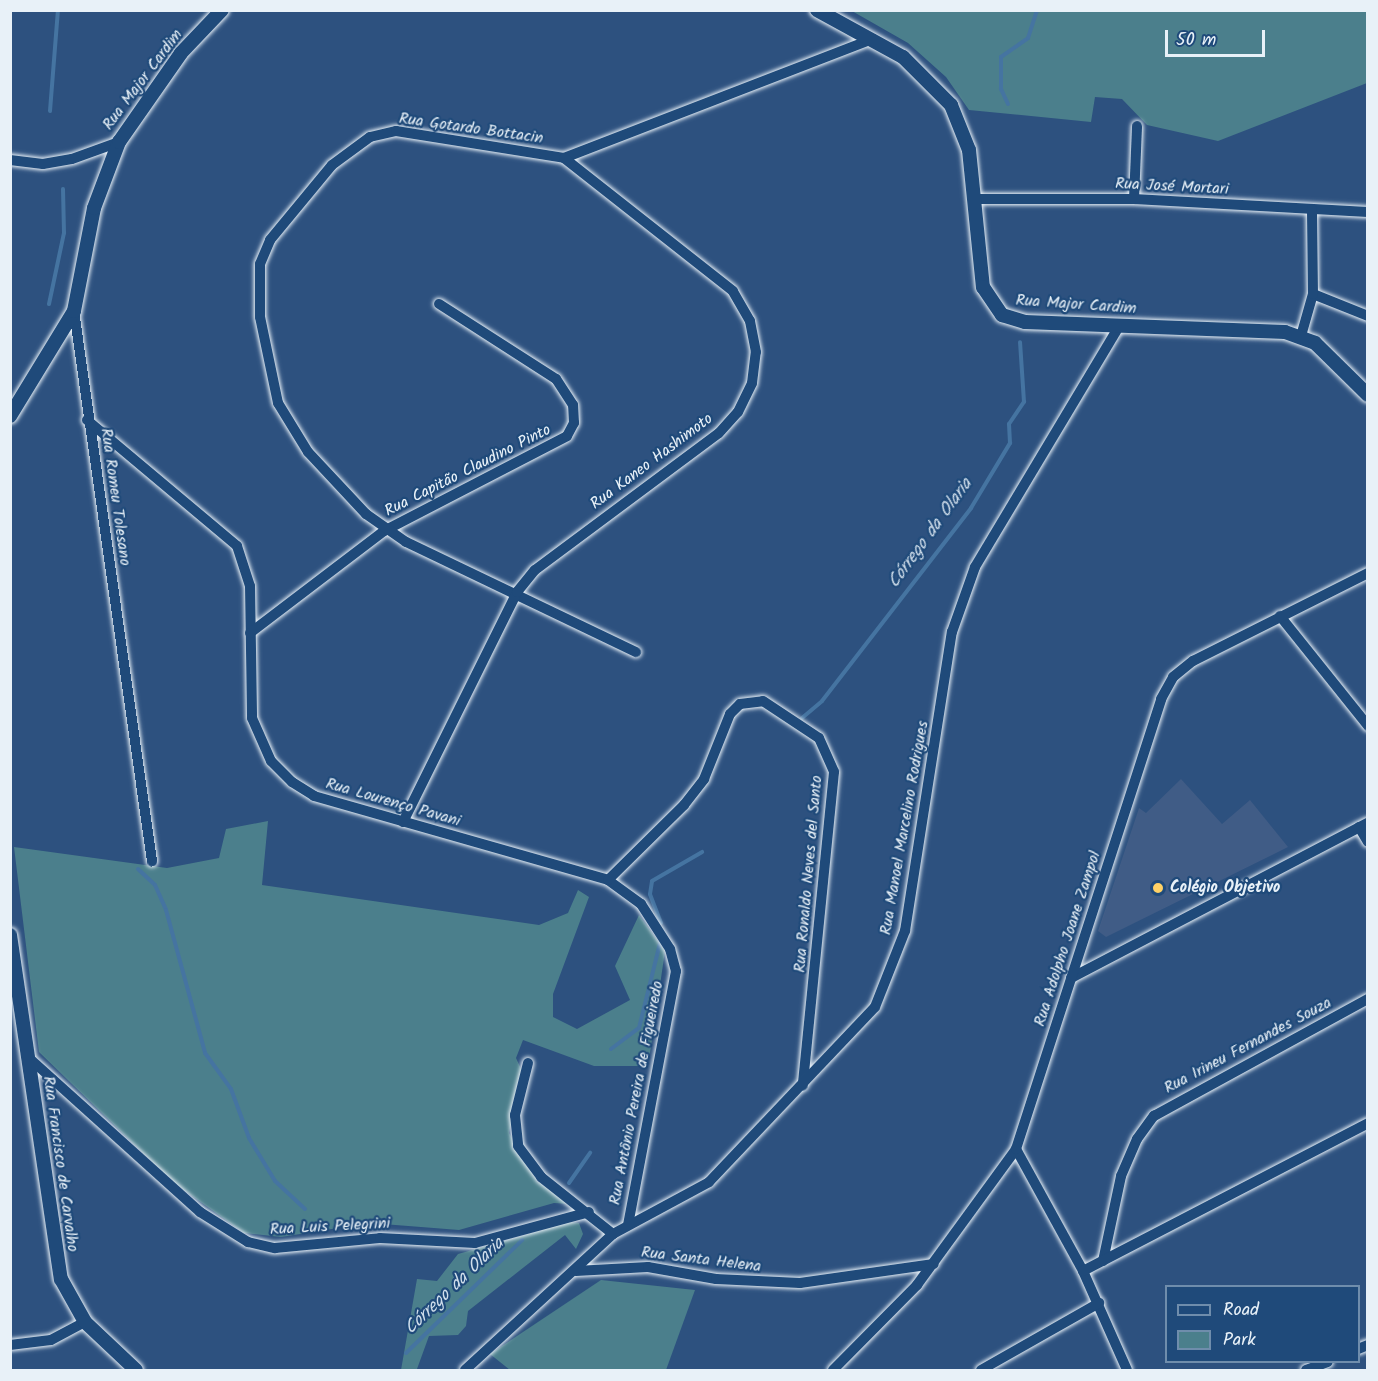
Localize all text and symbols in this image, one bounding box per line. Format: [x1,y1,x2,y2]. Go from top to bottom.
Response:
scale bar [1168,18,1268,56]
street label: Rua Major Cardim [99,26,187,134]
text: 50 m [1176,26,1216,55]
street label: Rua Gotardo Bottacin [398,109,544,149]
street label: Rua José Mortari [1115,174,1229,200]
street label: Rua Major Cardim [1015,291,1137,319]
street label: Rua Kaneo Hashimoto [587,410,717,514]
street label: Rua Capitão Claudino Pinto [382,421,554,521]
street label: Rua Romeu Tolesano [96,427,134,567]
water label: Córrego da Olaria [884,475,978,593]
street label: Rua Manoel Marcelino Rodrigues [877,719,933,937]
street label: Rua Lourenço Pavani [323,775,463,831]
street label: Rua Ronaldo Neves del Santo [791,775,827,973]
street label: Rua Adolpho Joane Zampol [1031,849,1105,1029]
place label: Colégio Objetivo [1170,878,1280,898]
marker: Colégio Objetivo [1151,881,1165,895]
street label: Rua Antônio Pereira de Figueiredo [606,979,668,1207]
street label: Rua Irineu Fernandes Souza [1161,994,1335,1098]
street label: Rua Francisco de Carvalho [38,1075,82,1253]
street label: Rua Luis Pelegrini [269,1214,391,1240]
water label: Córrego da Olaria [401,1234,509,1340]
street label: Rua Santa Helena [640,1243,762,1277]
legend [1165,1285,1360,1363]
text: Road [1223,1296,1259,1325]
text: Park [1223,1326,1256,1355]

